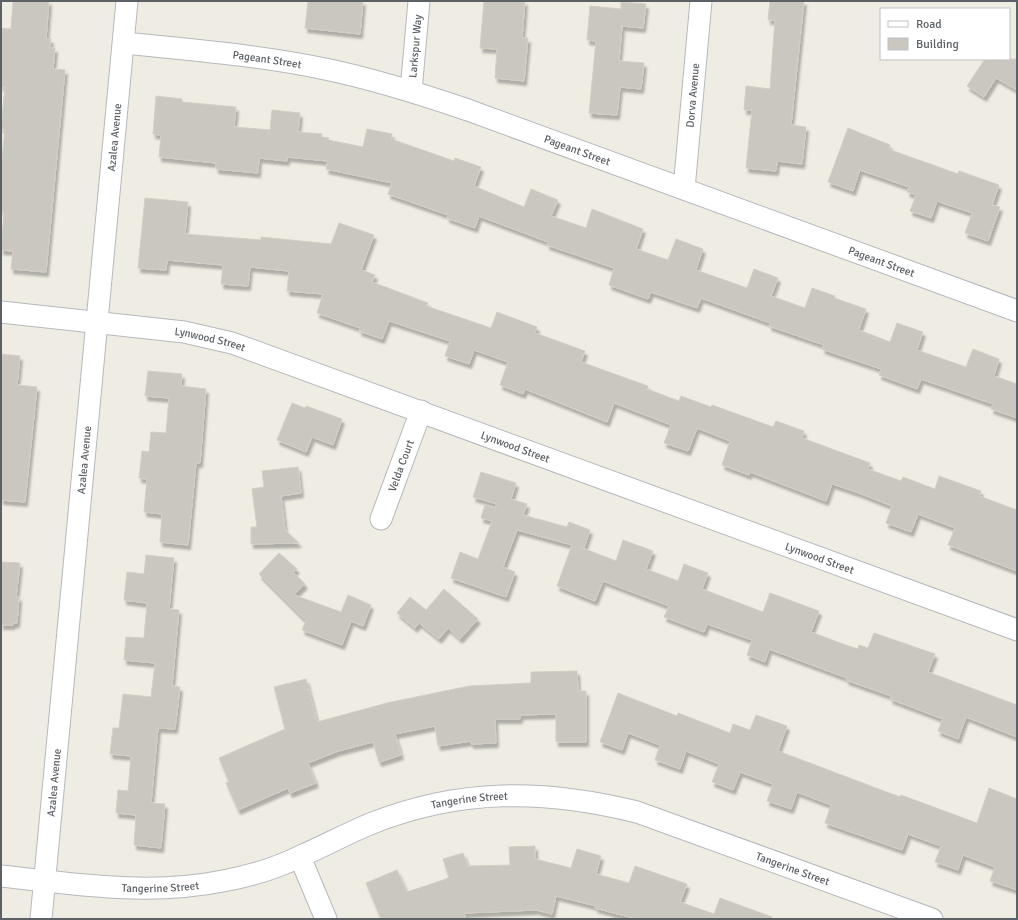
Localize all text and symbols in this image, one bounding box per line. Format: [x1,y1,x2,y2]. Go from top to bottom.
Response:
legend [880,8,1010,60]
street label: Larkspur Way [406,13,424,78]
text: Road [916,17,942,32]
text: Building [916,37,959,52]
street label: Pageant Street [232,48,303,71]
street label: Dorva Avenue [683,63,702,128]
street label: Azalea Avenue [105,103,124,172]
street label: Pageant Street [542,132,612,168]
street label: Pageant Street [847,243,917,279]
street label: Lynwood Street [174,325,247,354]
street label: Azalea Avenue [74,425,94,495]
street label: Lynwood Street [479,428,552,465]
street label: Velda Court [385,437,416,493]
street label: Lynwood Street [783,539,856,576]
street label: Azalea Avenue [44,748,63,817]
street label: Tangerine Street [430,789,508,811]
street label: Tangerine Street [754,849,832,888]
street label: Tangerine Street [121,878,200,895]

